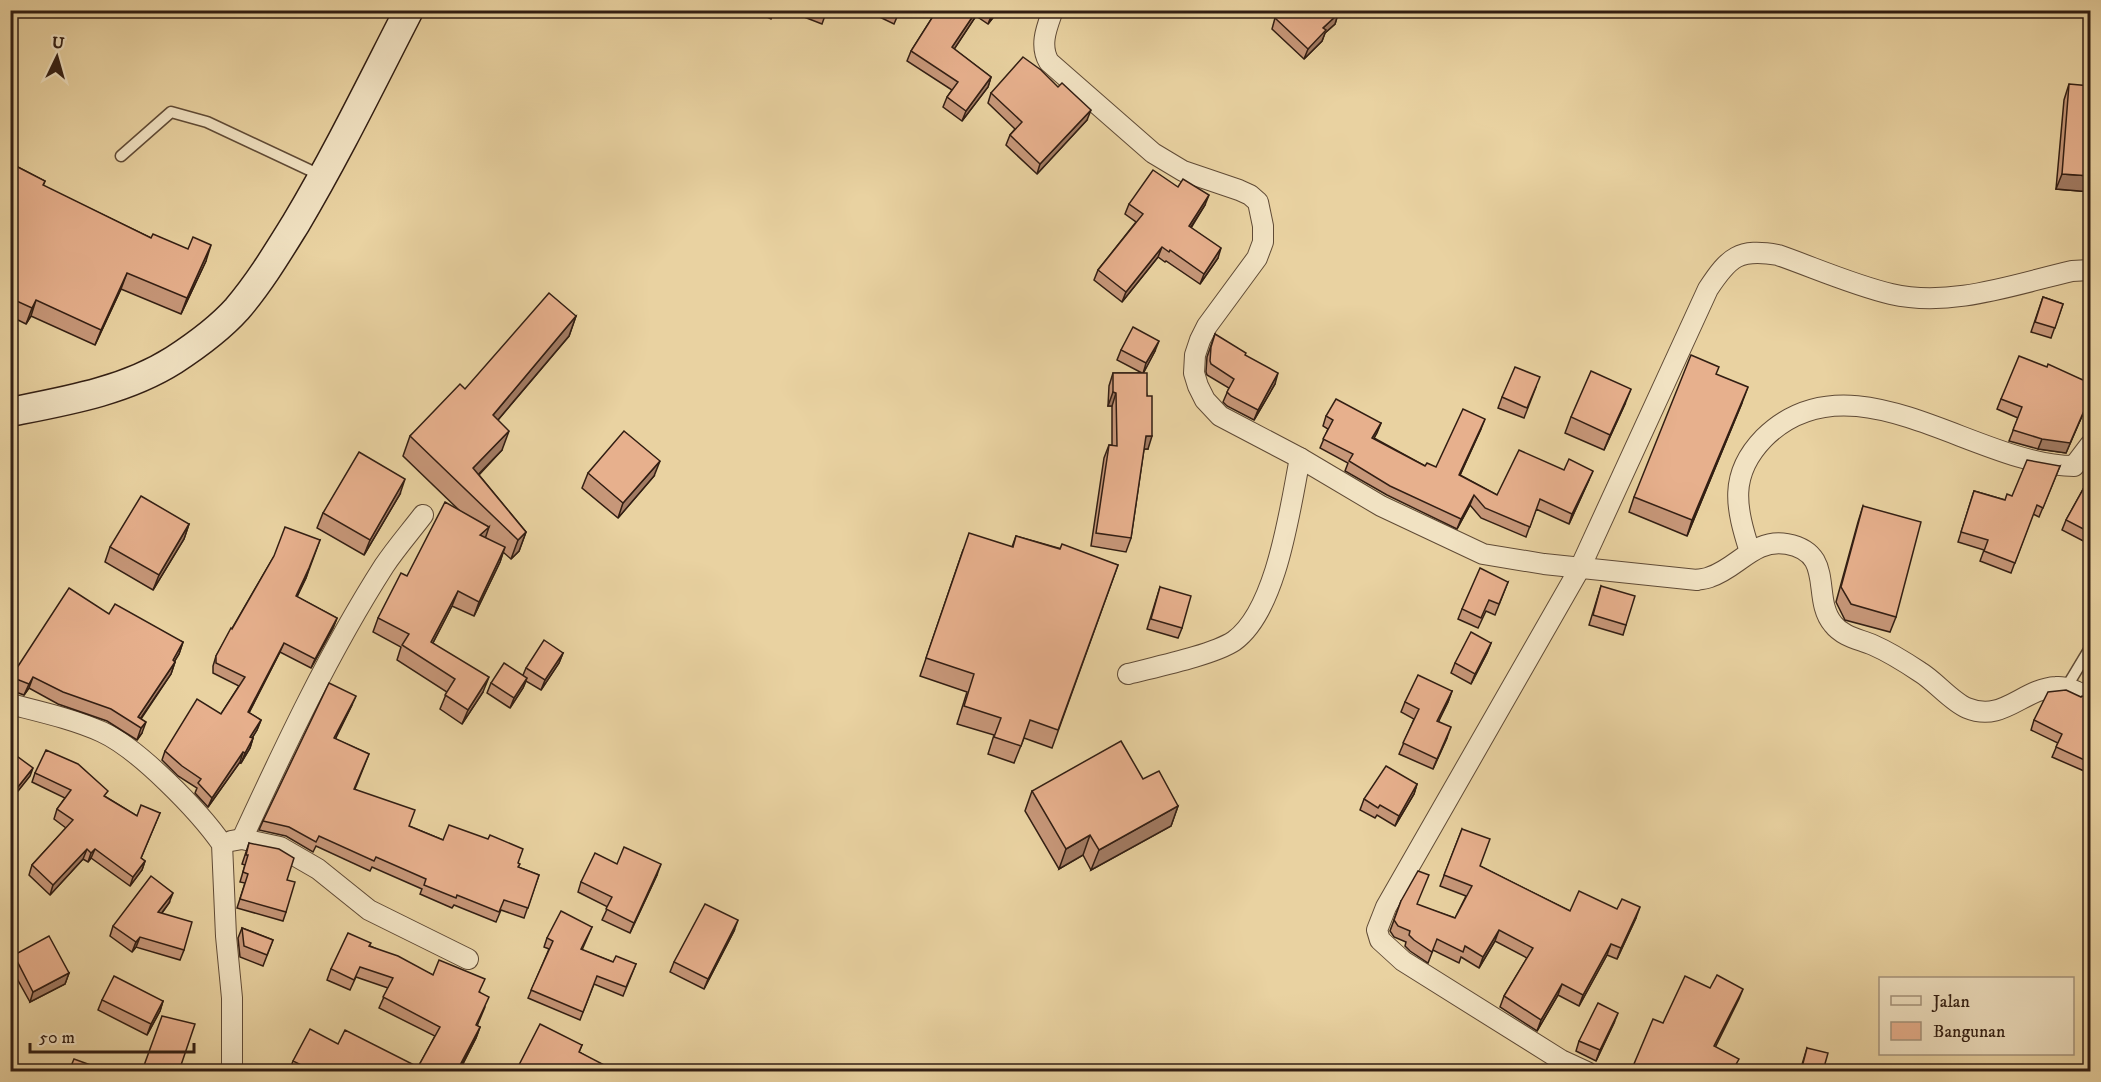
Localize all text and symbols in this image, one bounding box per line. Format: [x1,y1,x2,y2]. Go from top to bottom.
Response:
north arrow [27,27,87,87]
text: U [51,33,66,54]
legend [1879,977,2074,1055]
text: Jalan [1931,991,1971,1013]
scale bar [30,1016,194,1054]
text: Bangunan [1933,1021,2006,1043]
text: 50 m [39,1027,75,1049]

